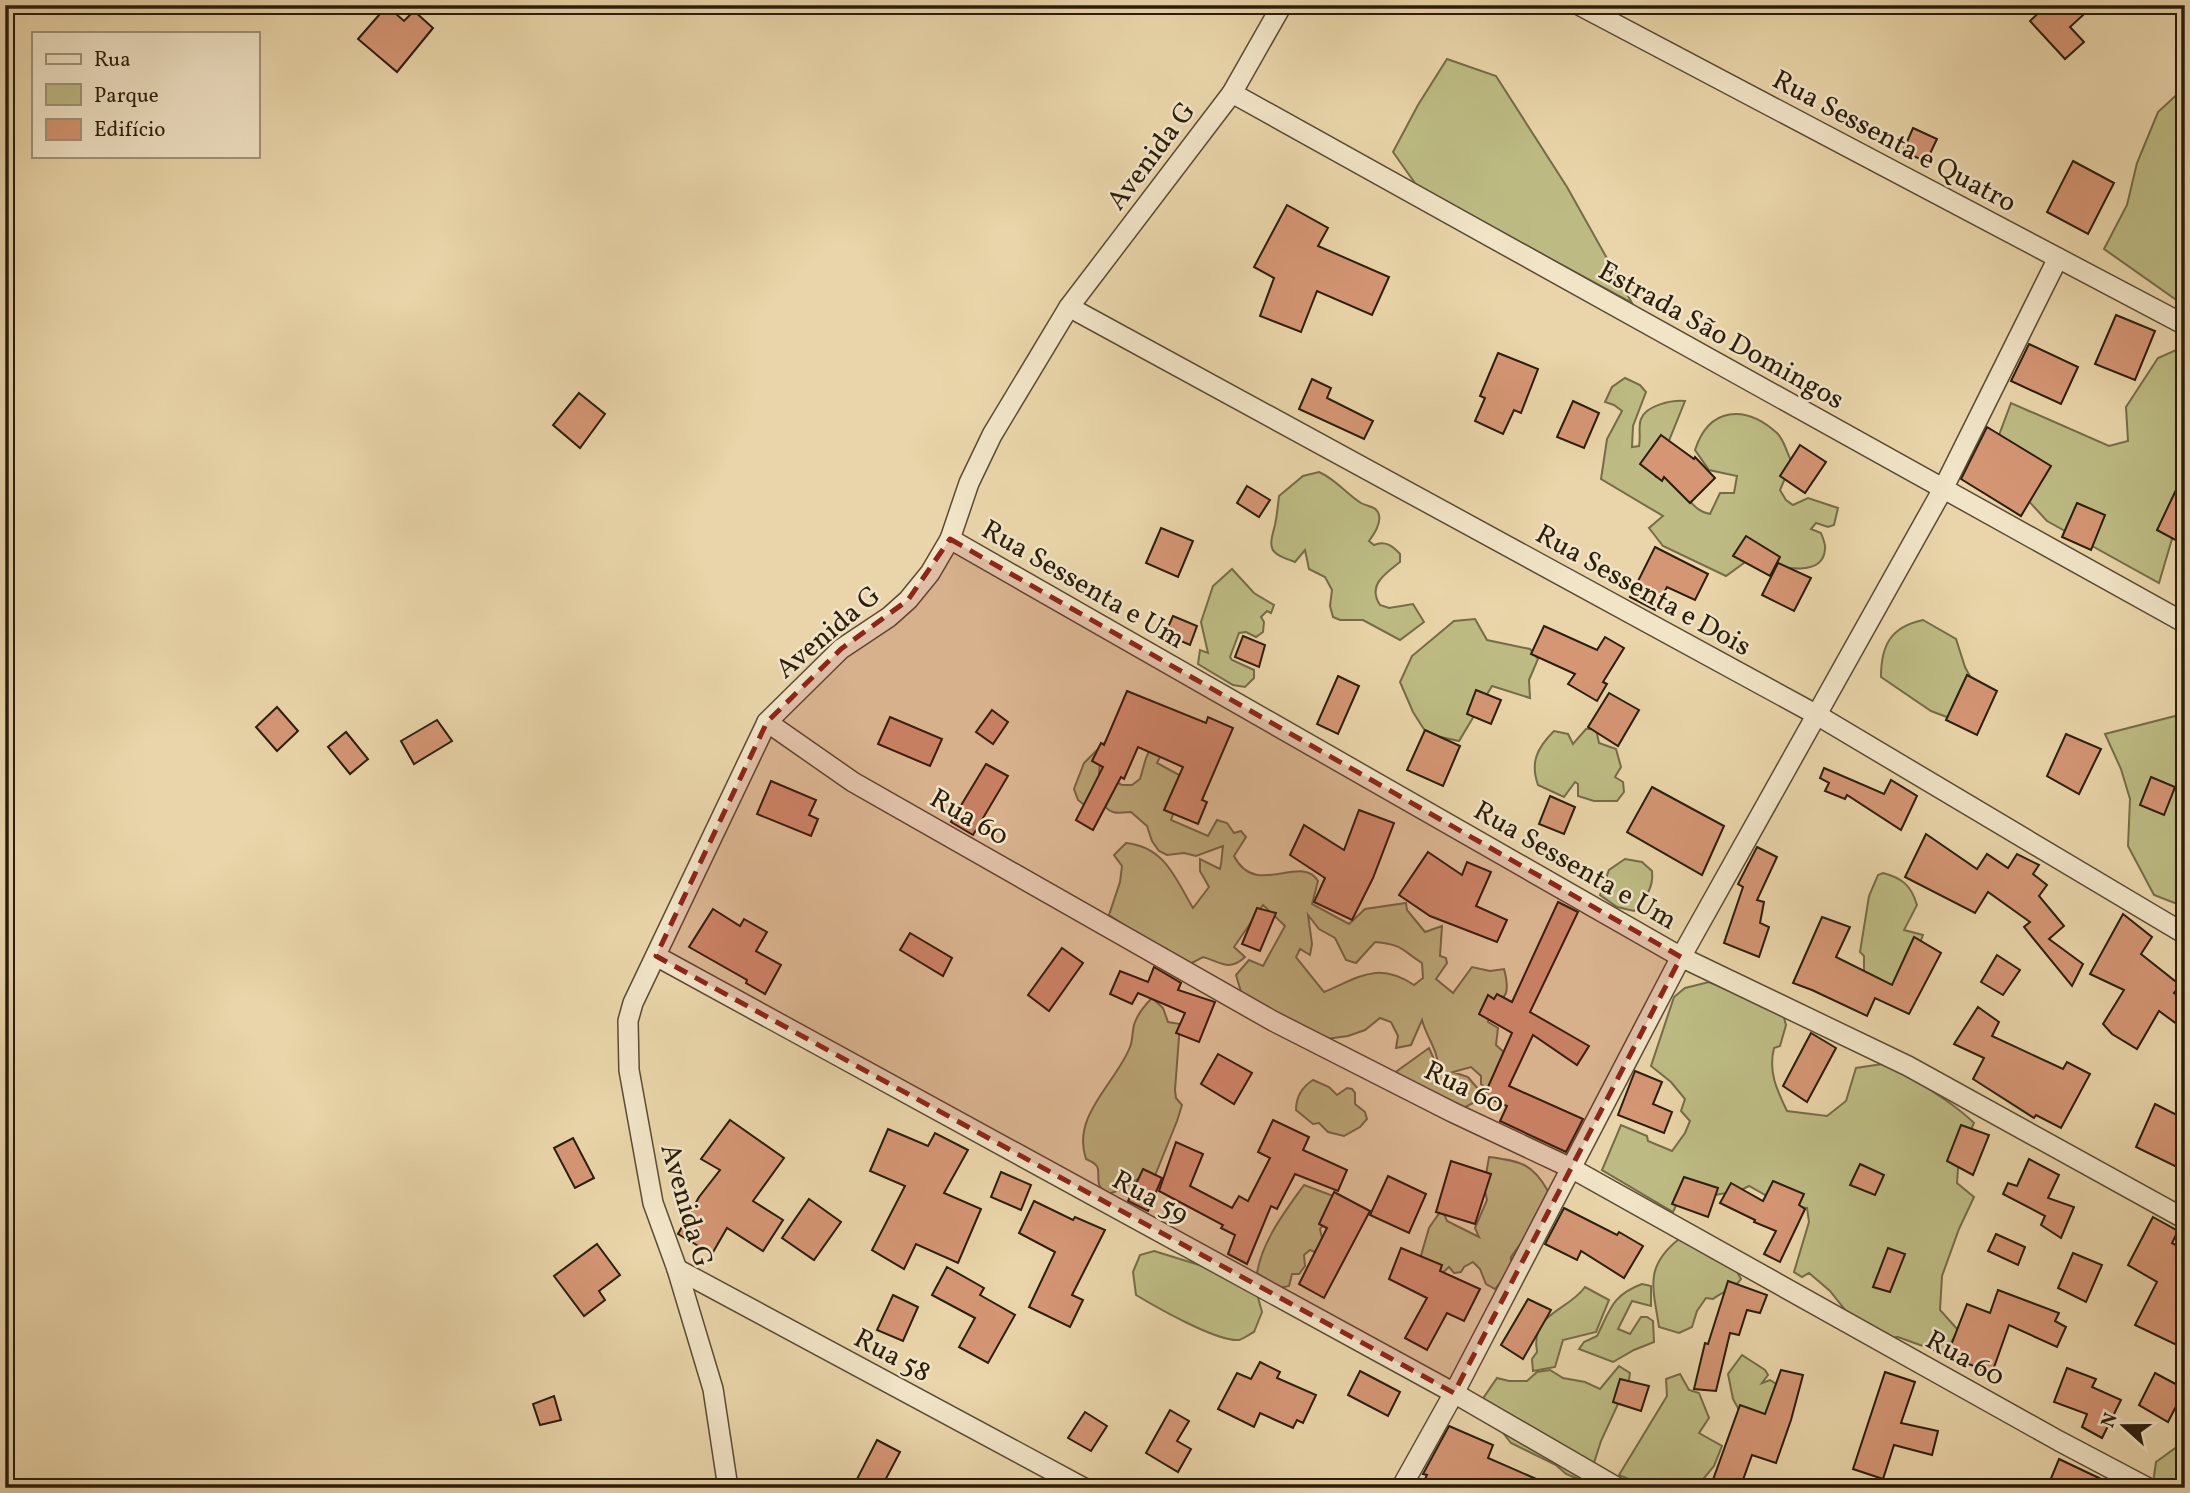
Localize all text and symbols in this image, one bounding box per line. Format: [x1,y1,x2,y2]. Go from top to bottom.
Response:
legend [32,32,259,158]
text: Rua [94,46,131,75]
street label: Rua Sessenta e Quatro [1765,61,2023,223]
text: Parque [94,82,159,111]
street label: Avenida G [1098,94,1206,219]
text: Edifício [94,116,166,145]
street label: Estrada São Domingos [1591,252,1851,420]
street label: Rua Sessenta e Um [974,511,1192,659]
street label: Rua Sessenta e Dois [1528,516,1758,667]
street label: Avenida G [768,577,890,689]
street label: Rua 60 [922,780,1016,856]
street label: Rua Sessenta e Um [1466,792,1684,940]
street label: Rua 60 [1417,1052,1511,1125]
street label: Avenida G [649,1139,722,1272]
street label: Rua 59 [1105,1161,1195,1235]
street label: Rua 58 [846,1320,937,1393]
street label: Rua 60 [1918,1321,2012,1397]
north arrow [2088,1392,2158,1462]
text: N [2095,1409,2125,1432]

